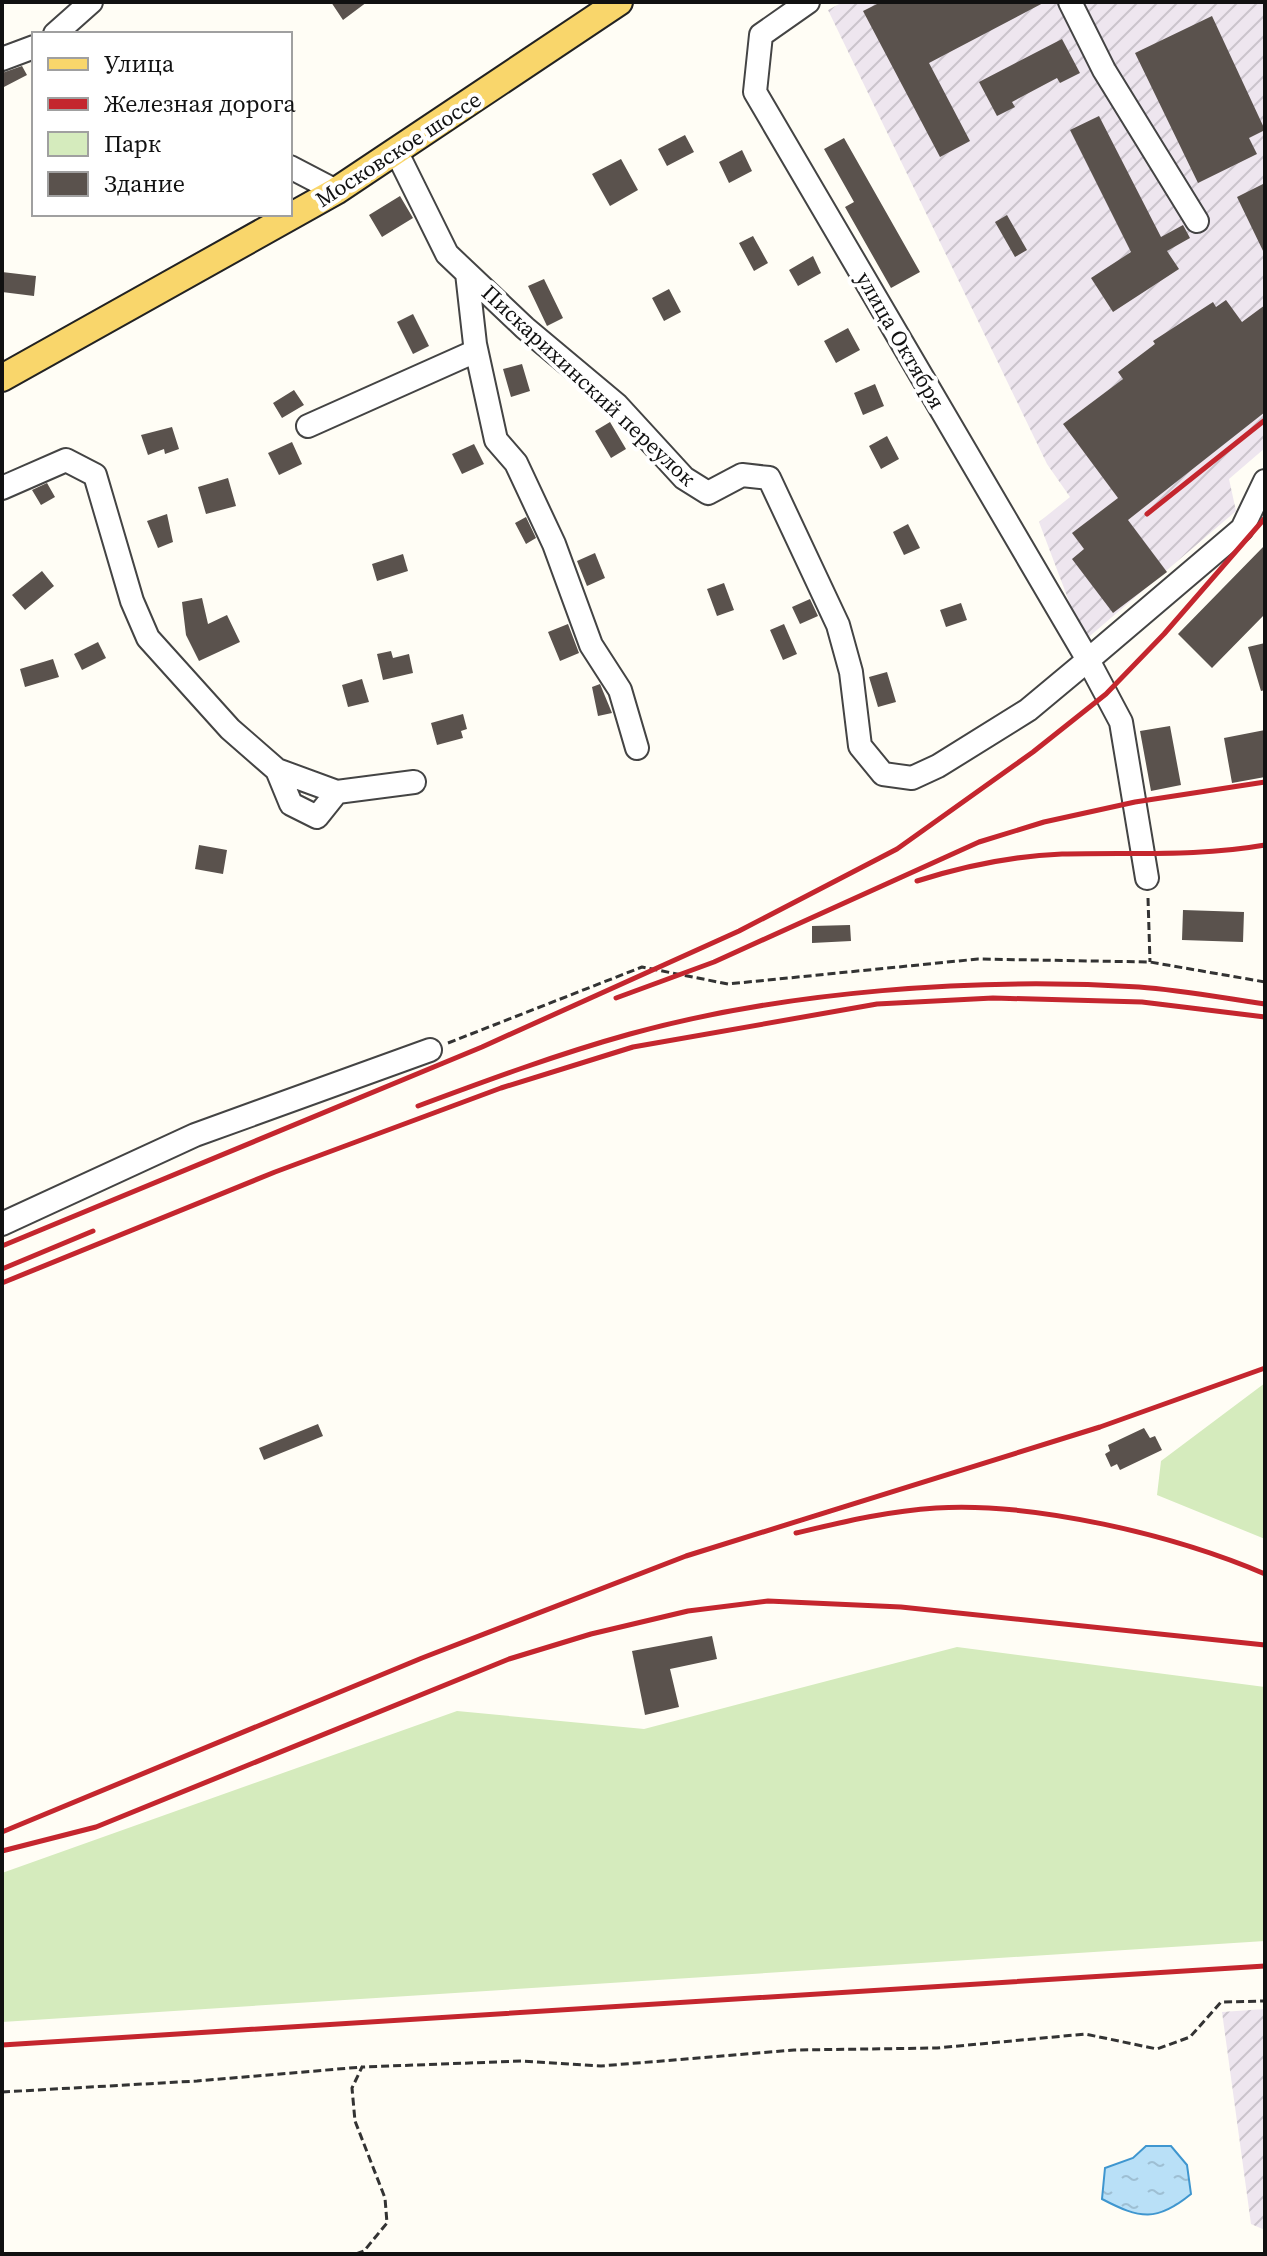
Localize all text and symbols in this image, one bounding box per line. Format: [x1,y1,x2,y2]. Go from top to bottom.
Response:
legend [32,32,292,216]
text: Улица [104,47,175,80]
street label: Московское шоссе [309,84,487,214]
text: Железная дорога [104,87,296,120]
text: Парк [104,127,161,160]
text: Здание [104,167,185,200]
street label: улица Октября [850,266,952,414]
street label: Пискарихинский переулок [475,278,703,492]

